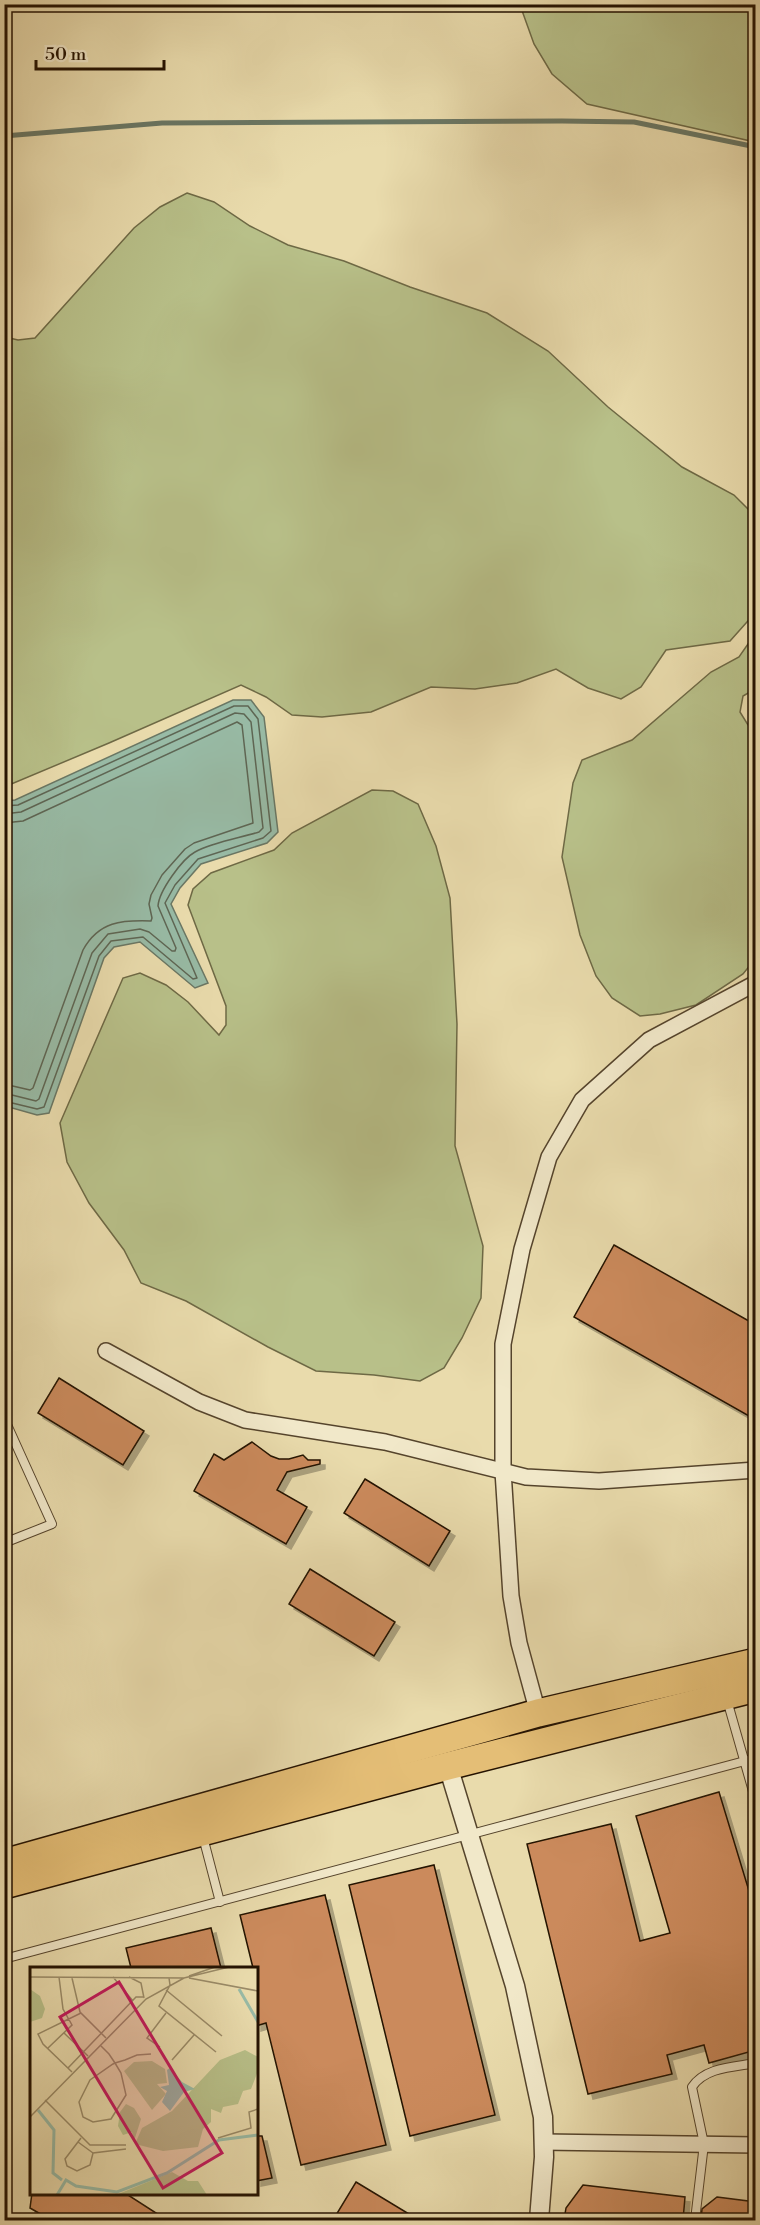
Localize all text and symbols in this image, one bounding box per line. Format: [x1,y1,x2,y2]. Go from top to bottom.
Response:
scale bar [36,33,164,71]
text: 50 m [45,43,87,66]
inset map [30,1967,258,2195]

